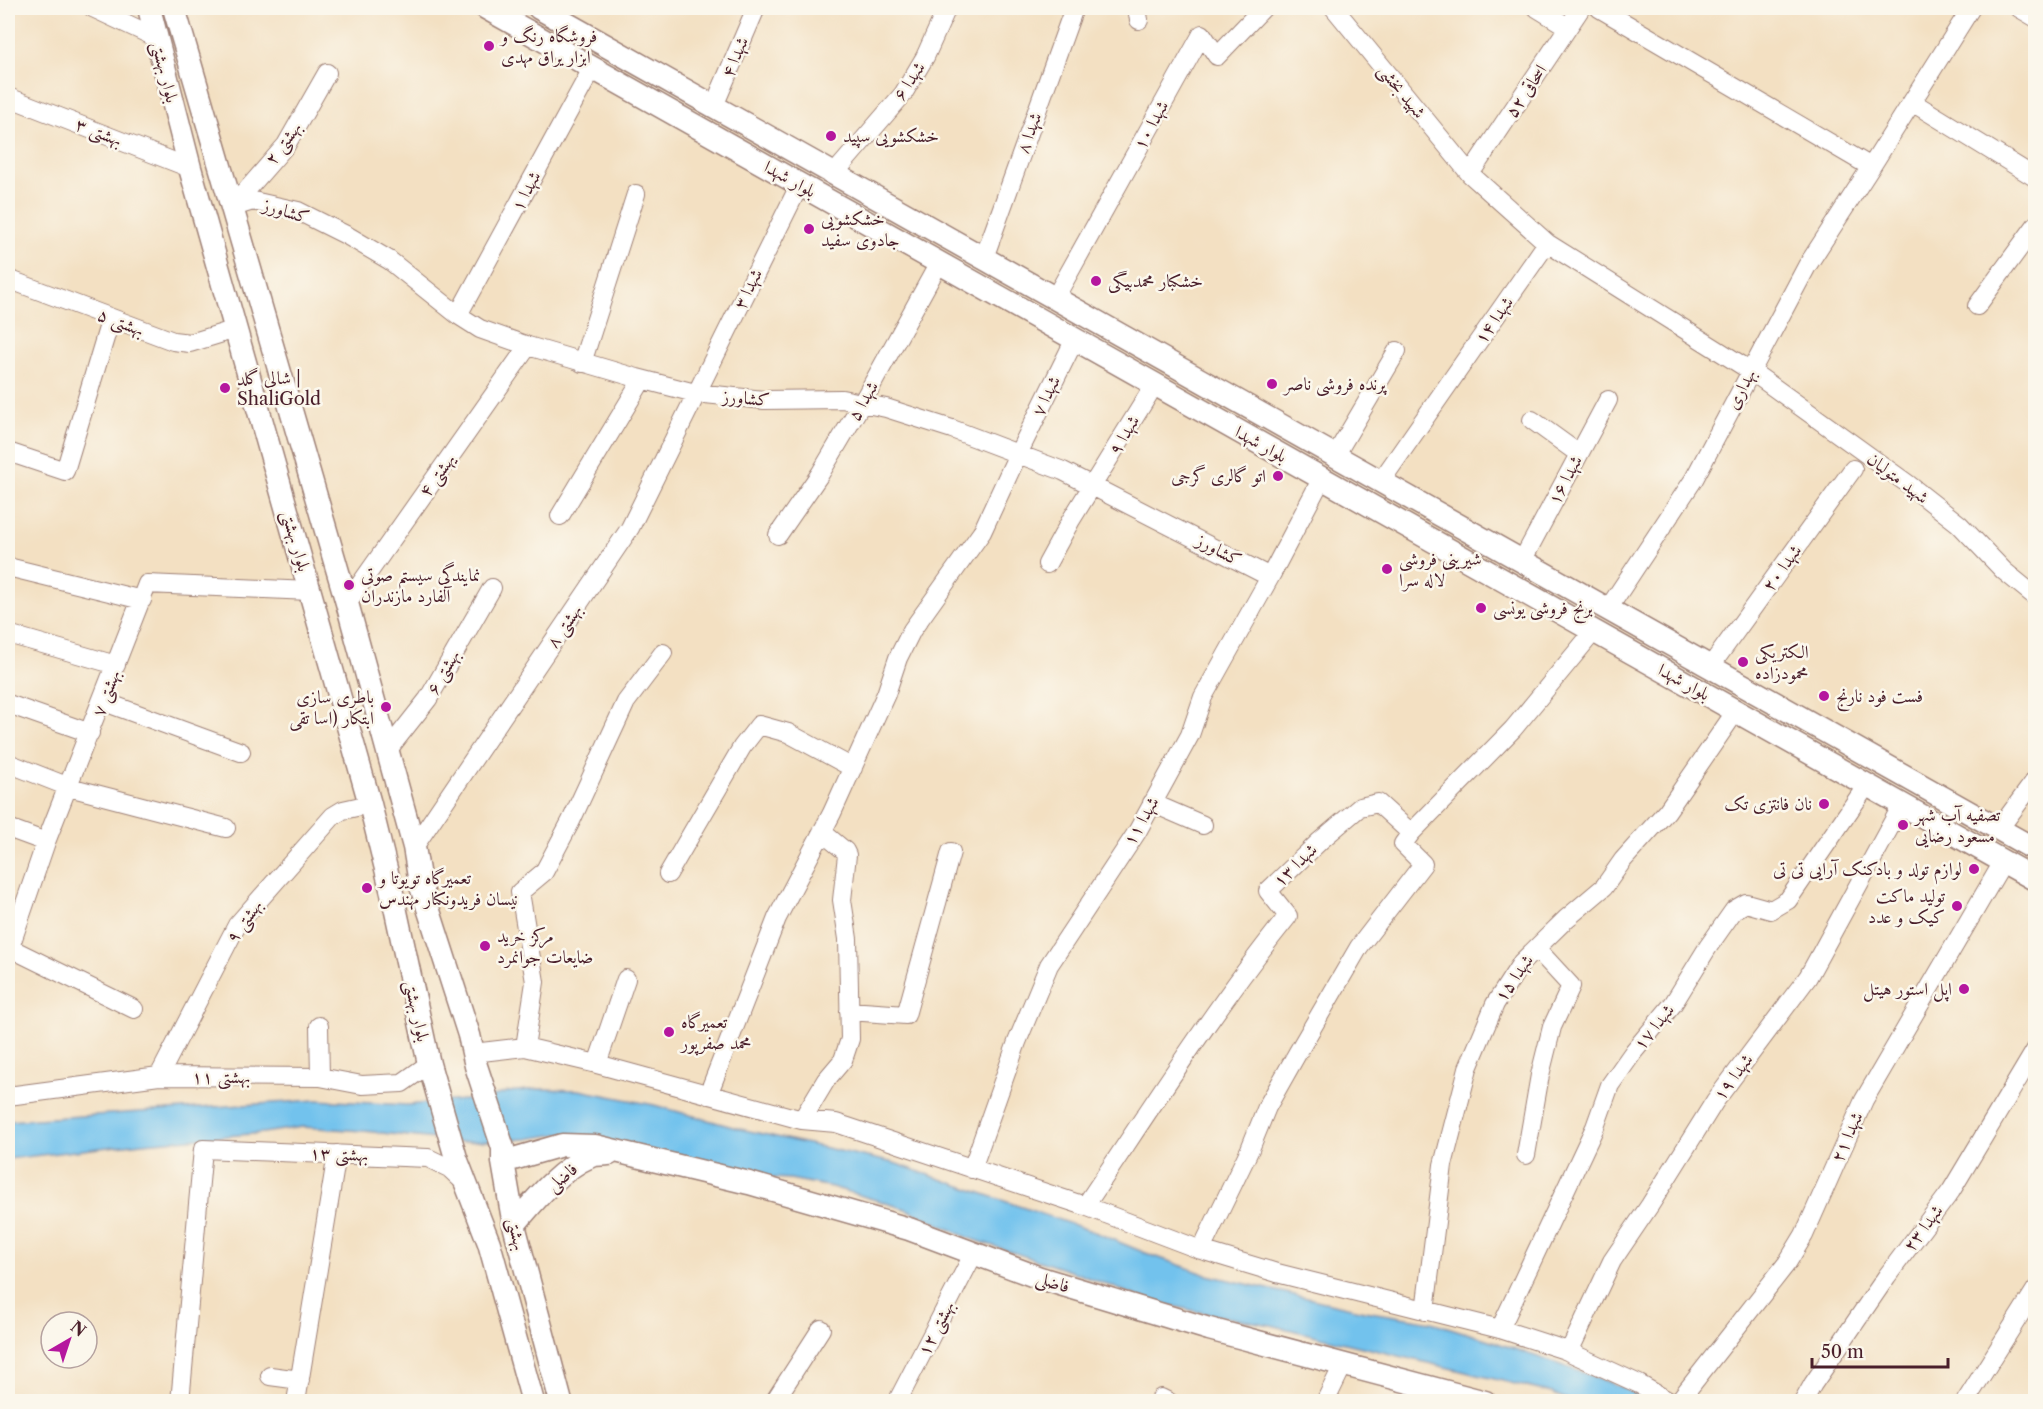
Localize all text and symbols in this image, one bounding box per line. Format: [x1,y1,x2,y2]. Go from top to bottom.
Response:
place label: فروشگاه رنگ و ابزار یراق مهدی [499,24,597,69]
street label: شهدا ۴ [717,33,754,81]
street label: بلوار بهشتی [145,39,183,105]
marker: فروشگاه رنگ و ابزار یراق مهدی [482,39,496,53]
street label: شهدا ۶ [888,57,931,105]
street label: شهید بخشی [1372,59,1431,124]
street label: اسحاقی ۵۲ [1500,60,1552,122]
street label: شهدا ۱۰ [1129,97,1174,154]
street label: شهدا ۸ [1011,109,1047,157]
street label: بهشتی ۳ [72,113,125,153]
street label: بهشتی ۲ [260,117,308,170]
place label: خشکشویی سپید [843,125,939,149]
marker: خشکشویی سپید [824,129,838,143]
street label: بلوار شهدا [759,156,820,203]
street label: شهدا ۱ [506,167,546,215]
street label: کشاورز [258,193,312,229]
place label: خشکشویی جادوی سفید [821,208,900,251]
marker: خشکشویی جادوی سفید [802,222,816,236]
street label: شهدا ۳ [729,265,768,313]
place label: خشکبار محمدبیگی [1108,270,1203,294]
marker: خشکبار محمدبیگی [1089,274,1103,288]
street label: شهدا ۱۴ [1470,292,1519,348]
street label: بهشتی ۵ [94,303,147,343]
street label: بهداری [1721,365,1762,414]
place label: شالی گلد | ShaliGold [237,367,321,410]
street label: شهدا ۷ [1027,372,1066,420]
place label: پرنده فروشی ناصر [1282,373,1387,397]
street label: شهدا ۵ [843,377,884,425]
marker: پرنده فروشی ناصر [1265,377,1279,391]
marker: شالی گلد | ShaliGold [218,381,232,395]
street label: کشاورز [719,385,771,411]
street label: شهدا ۹ [1104,411,1145,459]
street label: بلوار شهدا [1230,421,1291,468]
street label: شهید متولیان [1862,448,1933,509]
street label: یهشتی ۴ [414,449,462,502]
street label: شهدا ۱۶ [1543,452,1588,509]
place label: اتو گالری گرجی [1171,464,1266,487]
marker: اتو گالری گرجی [1271,469,1285,483]
street label: بلوار بهشتی [275,508,315,575]
street label: کشاورز [1191,528,1245,571]
street label: شهدا ۲۰ [1758,540,1807,596]
place label: شیرینی فروشی لاله سرا [1399,548,1482,592]
place label: نمایندگی سیستم صوتی آلفارد مازندران [361,561,480,607]
marker: شیرینی فروشی لاله سرا [1380,562,1394,576]
marker: نمایندگی سیستم صوتی آلفارد مازندران [342,578,356,592]
place label: برنج فروشی یونسی [1493,597,1593,624]
street label: بهشتی ۸ [541,600,588,653]
marker: برنج فروشی یونسی [1474,601,1488,615]
place label: الکتریکی محمودزاده [1755,641,1809,684]
street label: بهشتی ۶ [421,646,466,699]
marker: الکتریکی محمودزاده [1736,655,1750,669]
street label: بلوار شهدا [1653,659,1714,706]
street label: بهشتی ۷ [87,667,127,720]
place label: فست فود نارنج [1836,685,1923,712]
place label: باطری سازی ابتکار (اسا تقی [290,686,374,731]
marker: فست فود نارنج [1817,689,1831,703]
marker: باطری سازی ابتکار (اسا تقی [379,700,393,714]
street label: شهدا ۱۱ [1118,793,1165,850]
place label: نان فانتزی تک [1724,793,1812,815]
marker: نان فانتزی تک [1817,797,1831,811]
place label: تصفیه آب شهر مسعود رضایی [1913,804,2001,848]
marker: تصفیه آب شهر مسعود رضایی [1896,818,1910,832]
street label: شهدا ۱۳ [1268,839,1322,892]
place label: لوازم تولد و بادکنک آرایی تی تی [1773,858,1962,885]
marker: لوازم تولد و بادکنک آرایی تی تی [1967,862,1981,876]
place label: تعمیرگاه تویوتا و نیسان فریدونکنار مهندس [377,867,518,911]
marker: تعمیرگاه تویوتا و نیسان فریدونکنار مهندس [360,881,374,895]
place label: تولید ماکت کیک و عدد [1868,885,1946,928]
street label: بهشتی ۹ [221,895,268,948]
marker: تولید ماکت کیک و عدد [1950,899,1964,913]
place label: مرکز خرید ضایعات جوانمرد [497,925,593,969]
marker: مرکز خرید ضایعات جوانمرد [478,939,492,953]
street label: شهدا ۱۵ [1490,950,1539,1006]
street label: بلوار بهشتی [398,978,434,1044]
place label: اپل استور هیتل [1863,978,1952,1002]
marker: اپل استور هیتل [1957,982,1971,996]
street label: شهدا ۱۷ [1629,1000,1680,1055]
place label: تعمیرگاه محمد صفرپور [679,1011,751,1056]
marker: تعمیرگاه محمد صفرپور [662,1025,676,1039]
street label: شهدا ۱۹ [1708,1049,1758,1105]
street label: بهشتی ۱۱ [192,1066,250,1090]
street label: شهدا ۲۱ [1826,1108,1869,1166]
street label: بهشتی ۱۳ [309,1142,369,1168]
street label: فاضلی [542,1158,583,1198]
street label: شهدا ۲۳ [1898,1200,1948,1256]
street label: بهشتی [501,1216,531,1253]
street label: فاضلی [1033,1266,1073,1300]
street label: بهشتی ۱۲ [913,1297,961,1360]
north arrow [39,1310,99,1370]
text: N [67,1316,90,1341]
scale bar [1812,1331,1948,1369]
text: 50 m [1821,1341,1864,1363]

